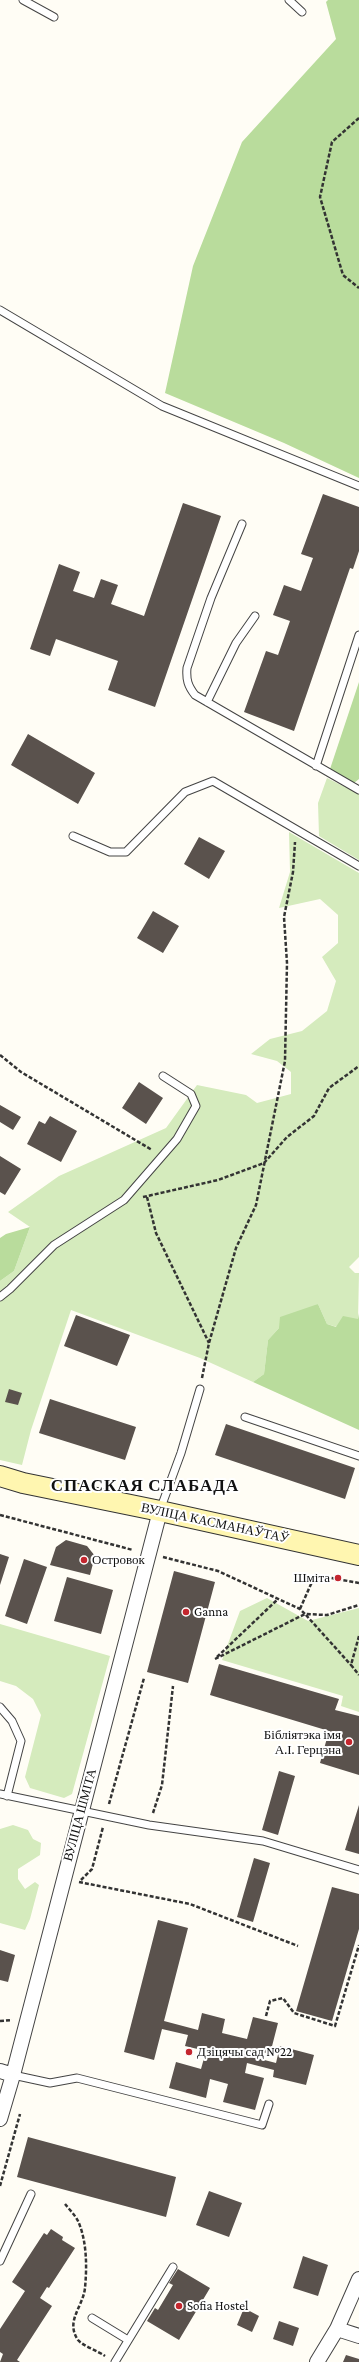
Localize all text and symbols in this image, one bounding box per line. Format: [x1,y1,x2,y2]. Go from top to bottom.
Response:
district label: СПАСКАЯ СЛАБАДА [51,1476,239,1496]
street label: ВУЛІЦА КАСМАНАЎТАЎ [140,1500,290,1546]
place label: Островок [92,1552,145,1568]
marker: Островок [79,1555,89,1565]
place label: Шміта [293,1570,330,1586]
marker: Шміта [333,1573,343,1583]
place label: Ganna [194,1604,228,1620]
marker: Ganna [181,1607,191,1617]
place label: Бібліятэка імя А.І. Герцэна [264,1727,341,1758]
marker: Бібліятэка імя А.І. Герцэна [344,1737,354,1747]
street label: ВУЛІЦА ШМІТА [60,1767,100,1863]
place label: Дзіцячы сад №22 [197,2044,292,2060]
marker: Дзіцячы сад №22 [184,2047,194,2057]
place label: Sofia Hostel [187,2298,248,2314]
marker: Sofia Hostel [174,2301,184,2311]

